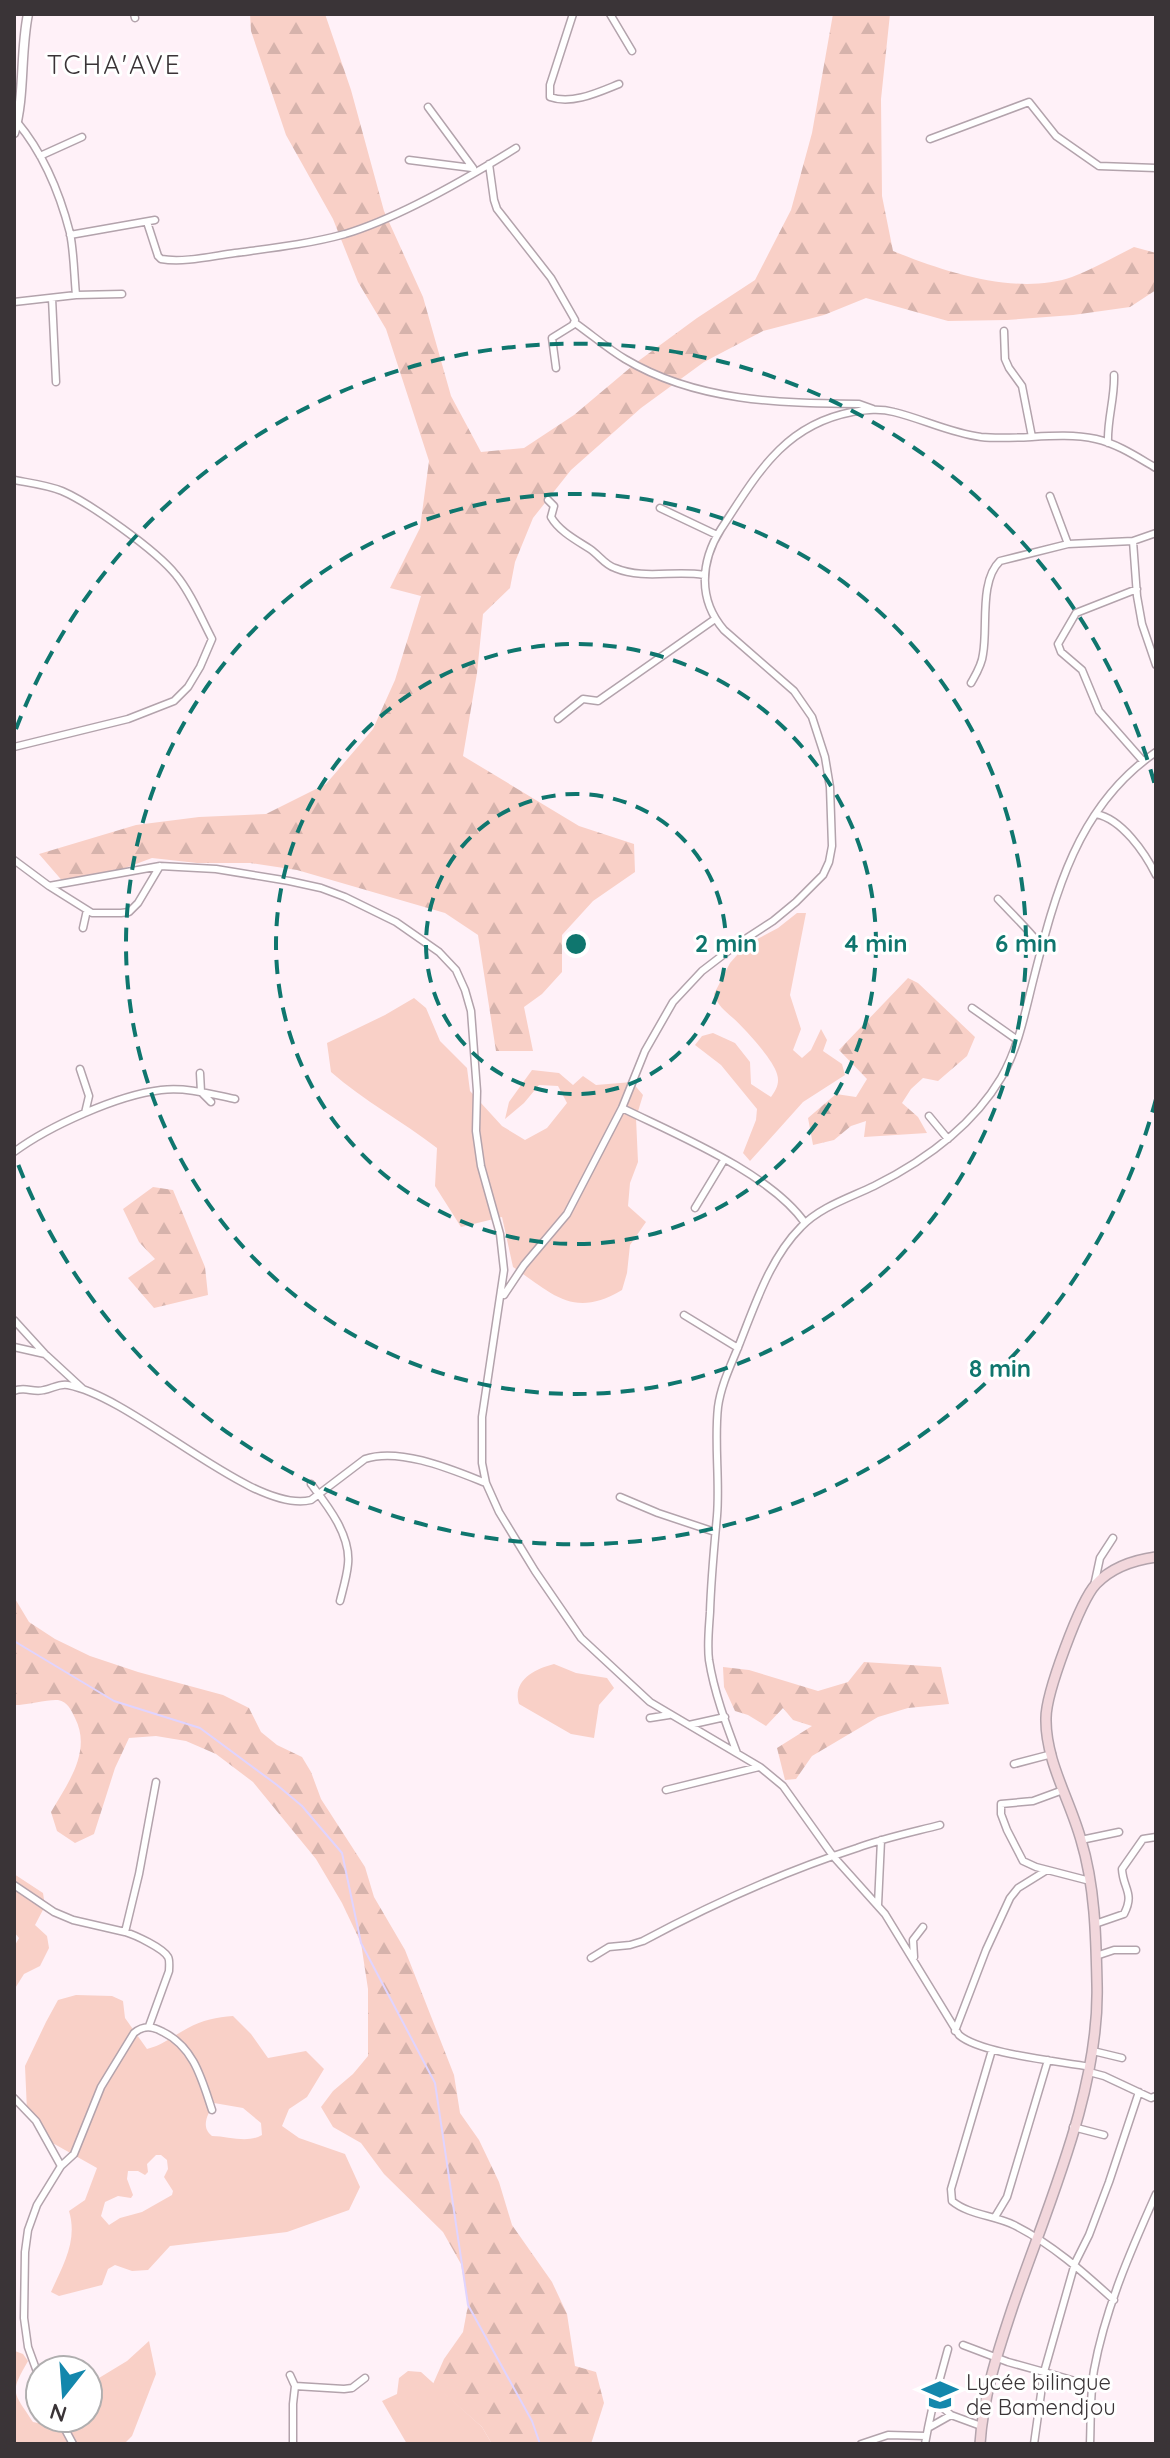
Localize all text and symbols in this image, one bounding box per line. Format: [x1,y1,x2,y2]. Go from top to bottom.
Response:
district label: TCHA'AVE [46,48,182,81]
text: 2 min [695,928,757,958]
text: 4 min [845,928,907,958]
text: 6 min [995,928,1057,958]
centre of rings [562,930,590,958]
text: 8 min [969,1353,1031,1383]
north arrow [24,2354,104,2434]
place label: Lycée bilingue de Bamendjou [966,2368,1116,2421]
school or university icon: Lycée bilingue de Bamendjou [921,2376,959,2414]
text: N [46,2397,70,2429]

